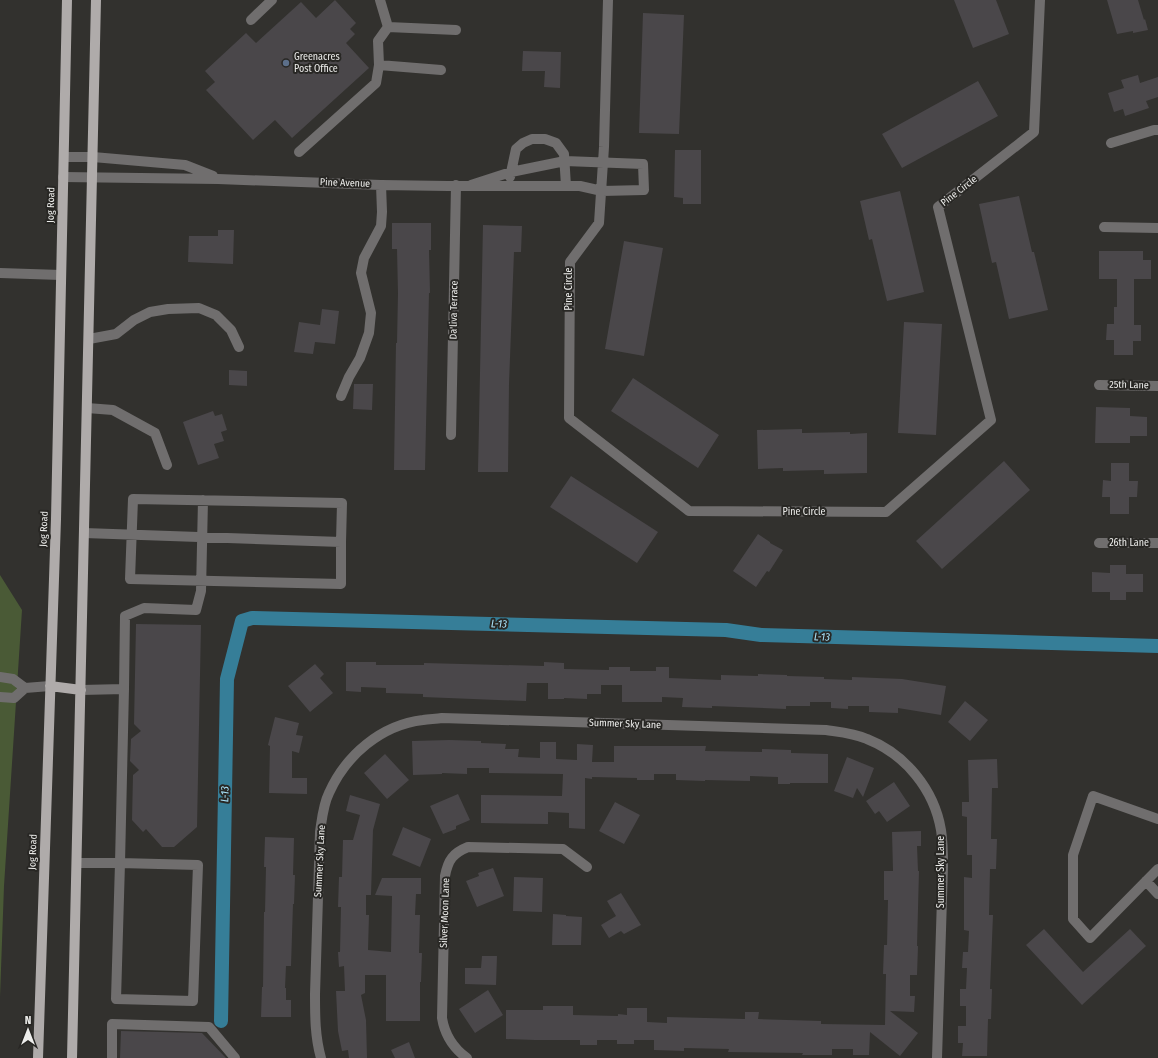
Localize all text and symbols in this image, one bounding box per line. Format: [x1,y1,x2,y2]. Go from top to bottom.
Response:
place label: Greenacres Post Office [294,51,340,75]
marker: Greenacres Post Office [281,58,291,68]
street label: Pine Circle [938,173,980,209]
street label: Pine Avenue [320,176,370,190]
street label: Jog Road [45,187,57,223]
street label: Pine Circle [563,267,575,310]
street label: Da'liva Terrace [447,280,461,340]
street label: 25th Lane [1109,379,1149,391]
street label: Pine Circle [783,506,826,518]
street label: Jog Road [37,511,51,547]
street label: 26th Lane [1109,537,1149,549]
water label: L-13 [491,617,507,631]
water label: L-13 [814,630,830,644]
street label: Summer Sky Lane [589,717,661,731]
water label: L-13 [218,786,232,802]
street label: Summer Sky Lane [312,825,328,897]
street label: Jog Road [26,834,40,870]
street label: Summer Sky Lane [935,836,947,908]
street label: Silver Moon Lane [438,878,452,948]
north arrow [8,1010,48,1050]
text: N [25,1014,31,1027]

